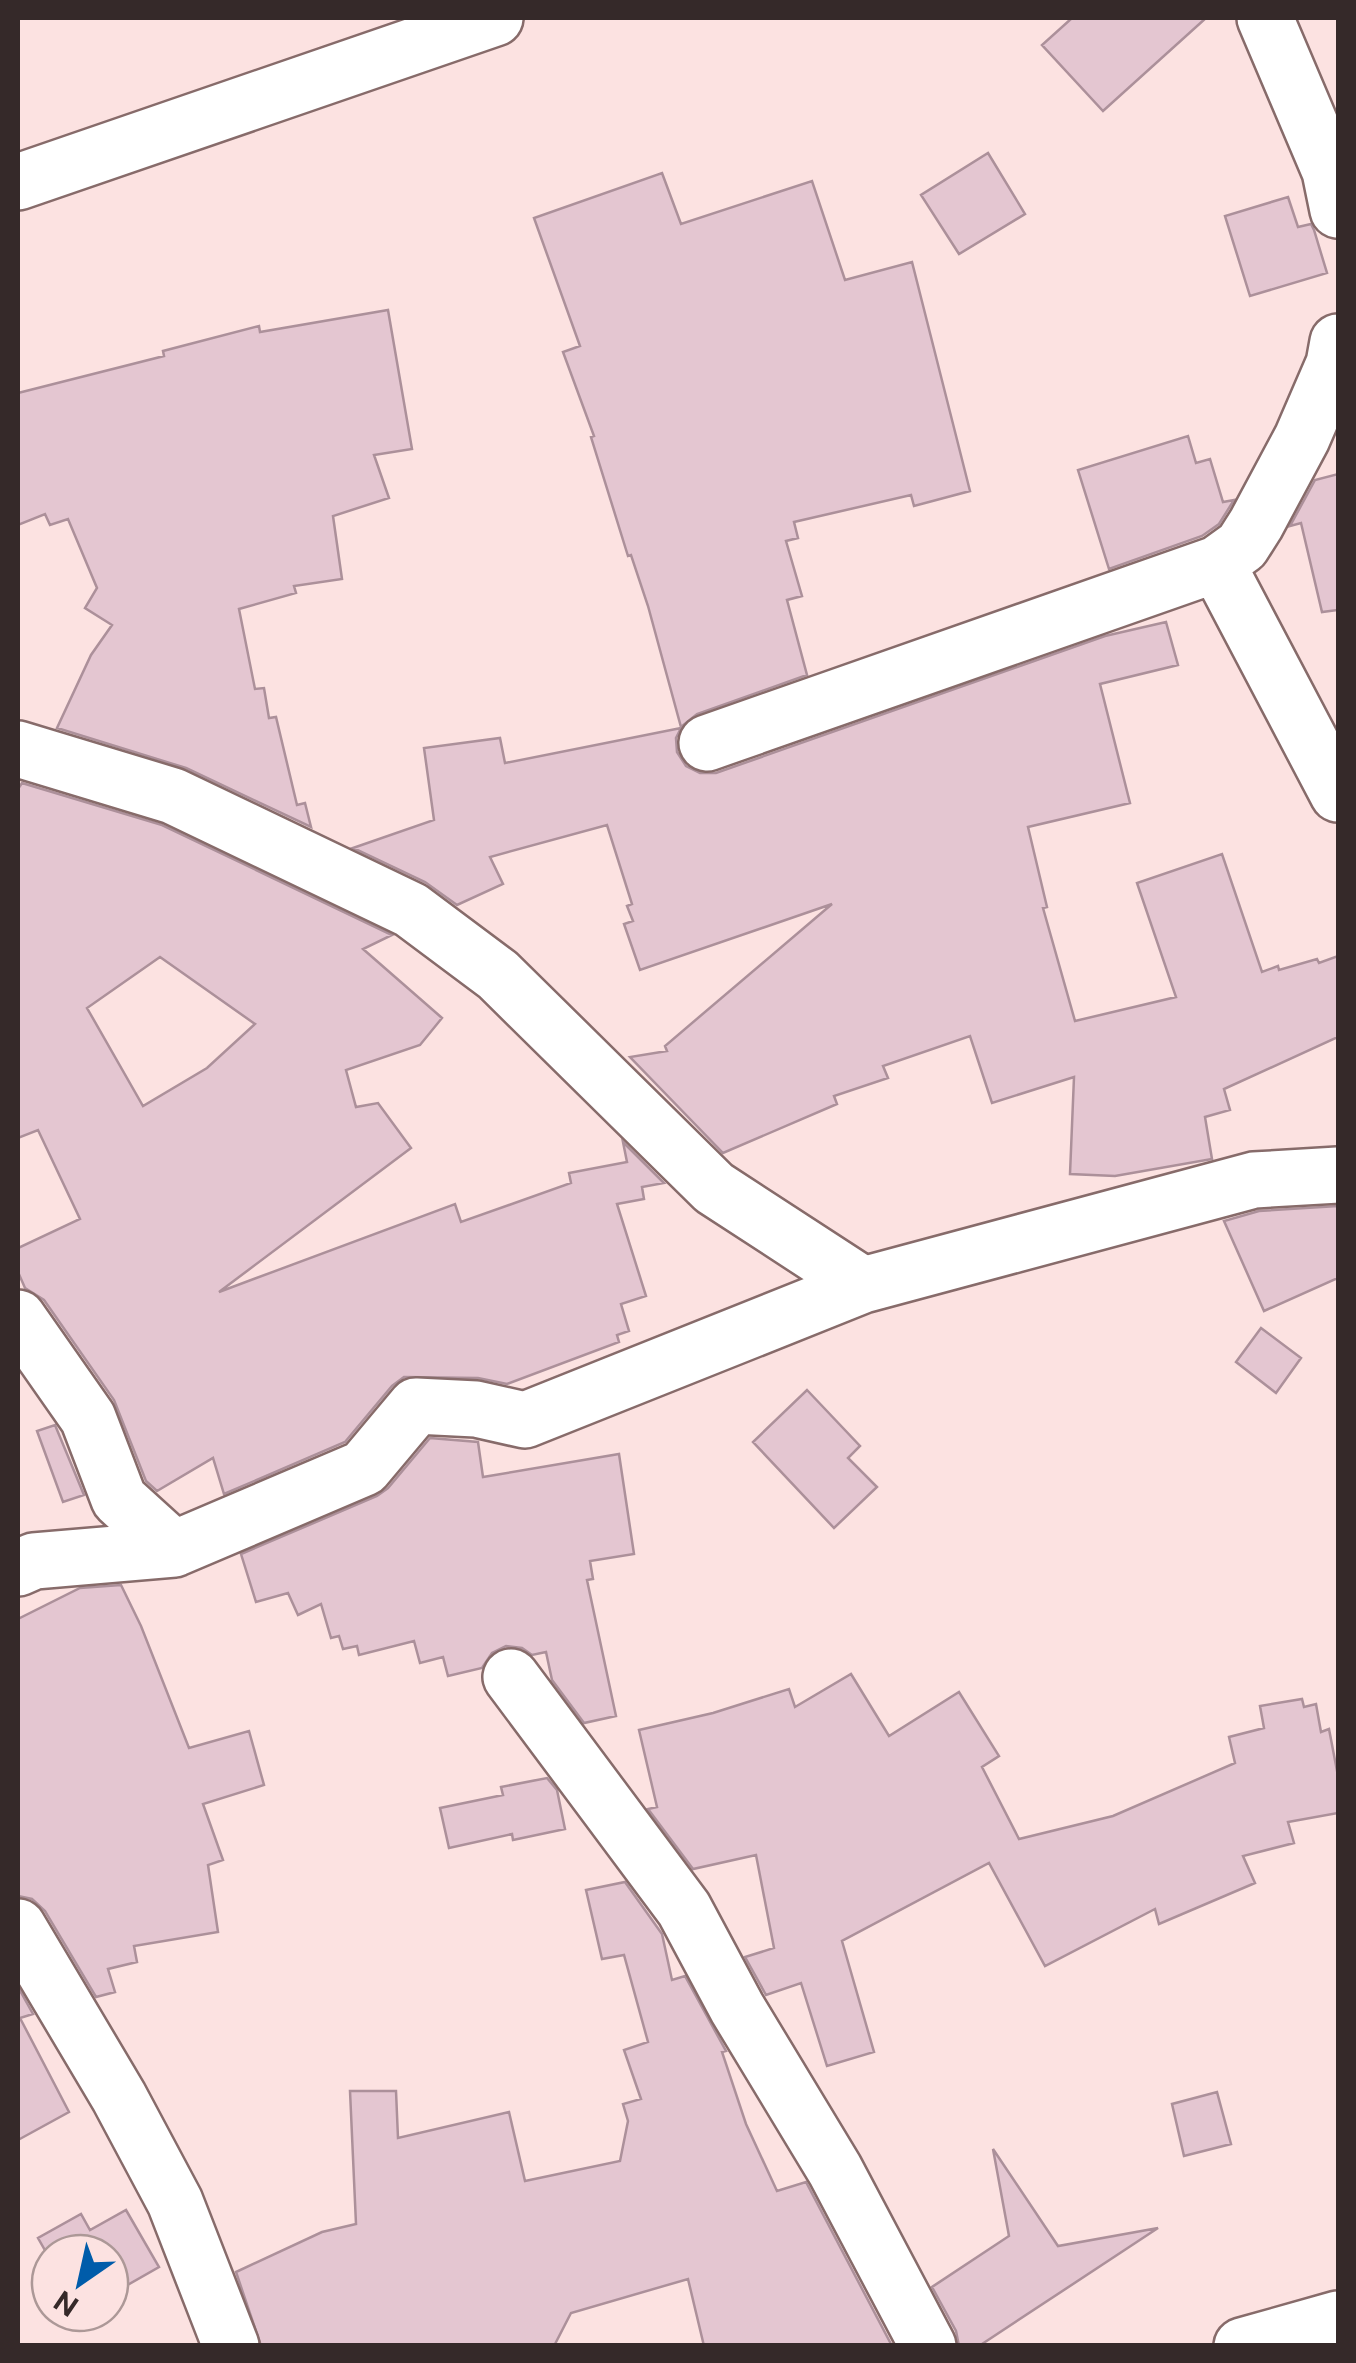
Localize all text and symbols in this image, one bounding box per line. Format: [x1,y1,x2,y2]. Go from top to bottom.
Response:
north arrow [30,2233,130,2333]
text: N [47,2284,84,2324]

